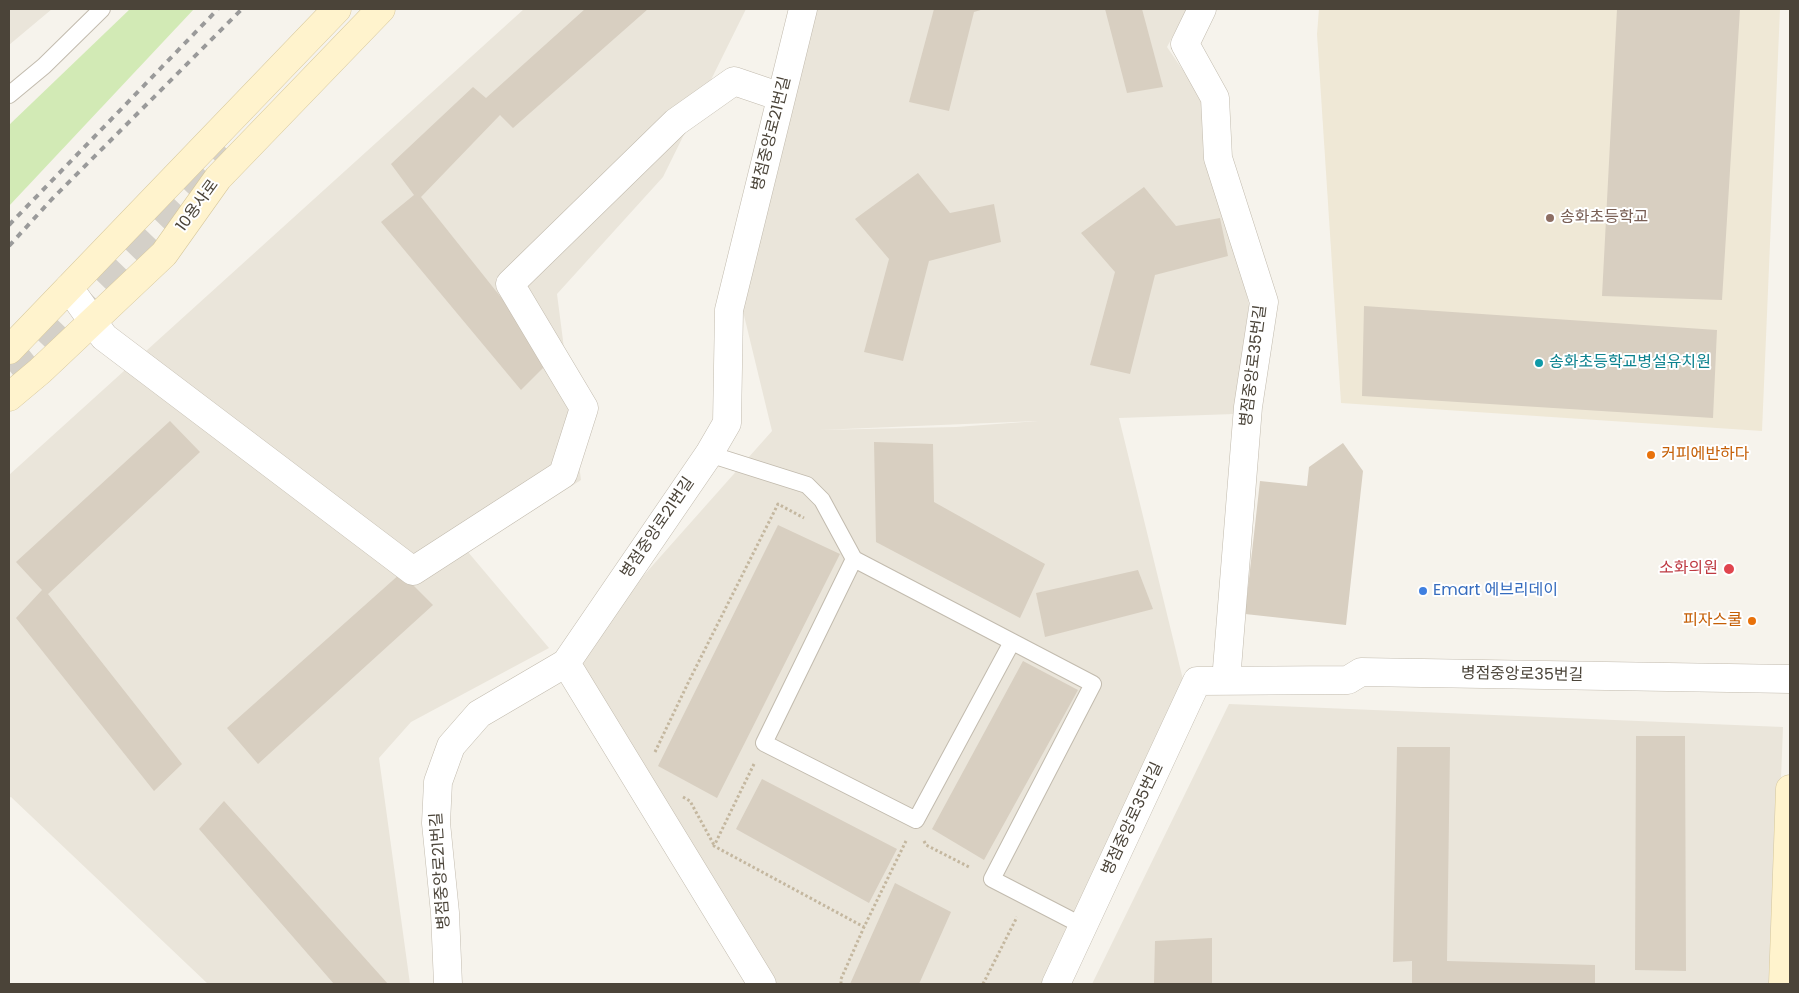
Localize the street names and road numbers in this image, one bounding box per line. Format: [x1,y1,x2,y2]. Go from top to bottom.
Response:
street label: 병점중앙로21번길 [748,75,796,193]
street label: 10용사로 [173,176,223,236]
street label: 병점중앙로35번길 [1237,304,1271,428]
street label: 병점중앙로21번길 [617,474,699,582]
street label: 병점중앙로35번길 [1461,664,1583,686]
street label: 병점중앙로35번길 [1098,759,1168,879]
street label: 병점중앙로21번길 [427,812,455,930]

